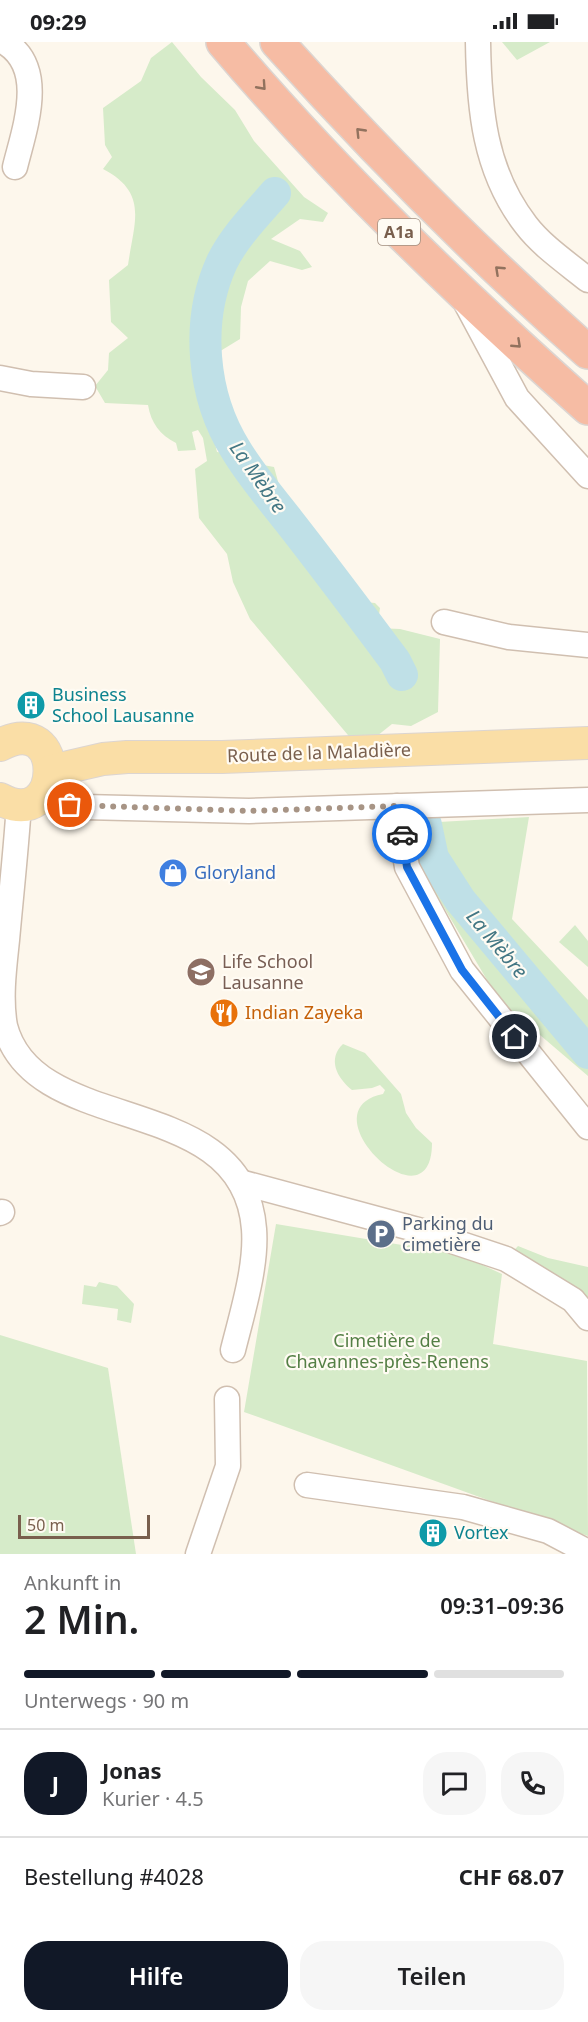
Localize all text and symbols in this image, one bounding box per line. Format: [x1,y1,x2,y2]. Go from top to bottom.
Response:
text: 09:29 [30,6,87,36]
one-way arrow [255,79,266,90]
one-way arrow [357,129,368,140]
road number: A1a [378,219,420,245]
one-way arrow [495,266,505,277]
one-way arrow [510,337,521,348]
water label: La Mèbre [224,435,293,518]
place label: Business School Lausanne [52,682,195,727]
building icon: Business School Lausanne [15,689,47,721]
street label: Route de la Maladière [227,737,411,767]
pin [44,779,95,830]
icon: bag [53,788,86,821]
courier [372,804,432,864]
icon: car [386,818,419,851]
shop icon: Gloryland [157,857,189,889]
place label: Gloryland [194,860,276,884]
water label: La Mèbre [461,904,534,984]
place label: Life School Lausanne [222,949,313,994]
school or university icon: Life School Lausanne [185,956,217,988]
restaurant icon: Indian Zayeka [208,997,240,1029]
place label: Indian Zayeka [245,1000,363,1024]
pin [489,1011,540,1062]
icon: home [498,1020,531,1053]
place label: Parking du cimetière [402,1211,494,1256]
parking icon: Parking du cimetière [365,1218,397,1250]
park label: Cimetière de Chavannes-près-Renens [285,1328,489,1373]
scale bar [18,1512,150,1540]
text: 50 m [27,1514,64,1536]
building icon: Vortex [417,1517,449,1549]
place label: Vortex [454,1520,509,1544]
text: Ankunft in [24,1569,121,1596]
text: 09:31–09:36 [440,1590,564,1620]
text: 2 Min. [24,1592,139,1645]
text: Unterwegs · 90 m [24,1687,189,1714]
button: chat [423,1752,486,1815]
button: phone [501,1752,564,1815]
text: Jonas [102,1755,162,1785]
text: J [52,1768,59,1798]
text: Kurier · 4.5 [102,1785,204,1812]
text: Bestellung #4028 [24,1861,204,1891]
text: CHF 68.07 [459,1861,564,1891]
button: Hilfe [24,1941,288,2010]
button: Teilen [300,1941,564,2010]

